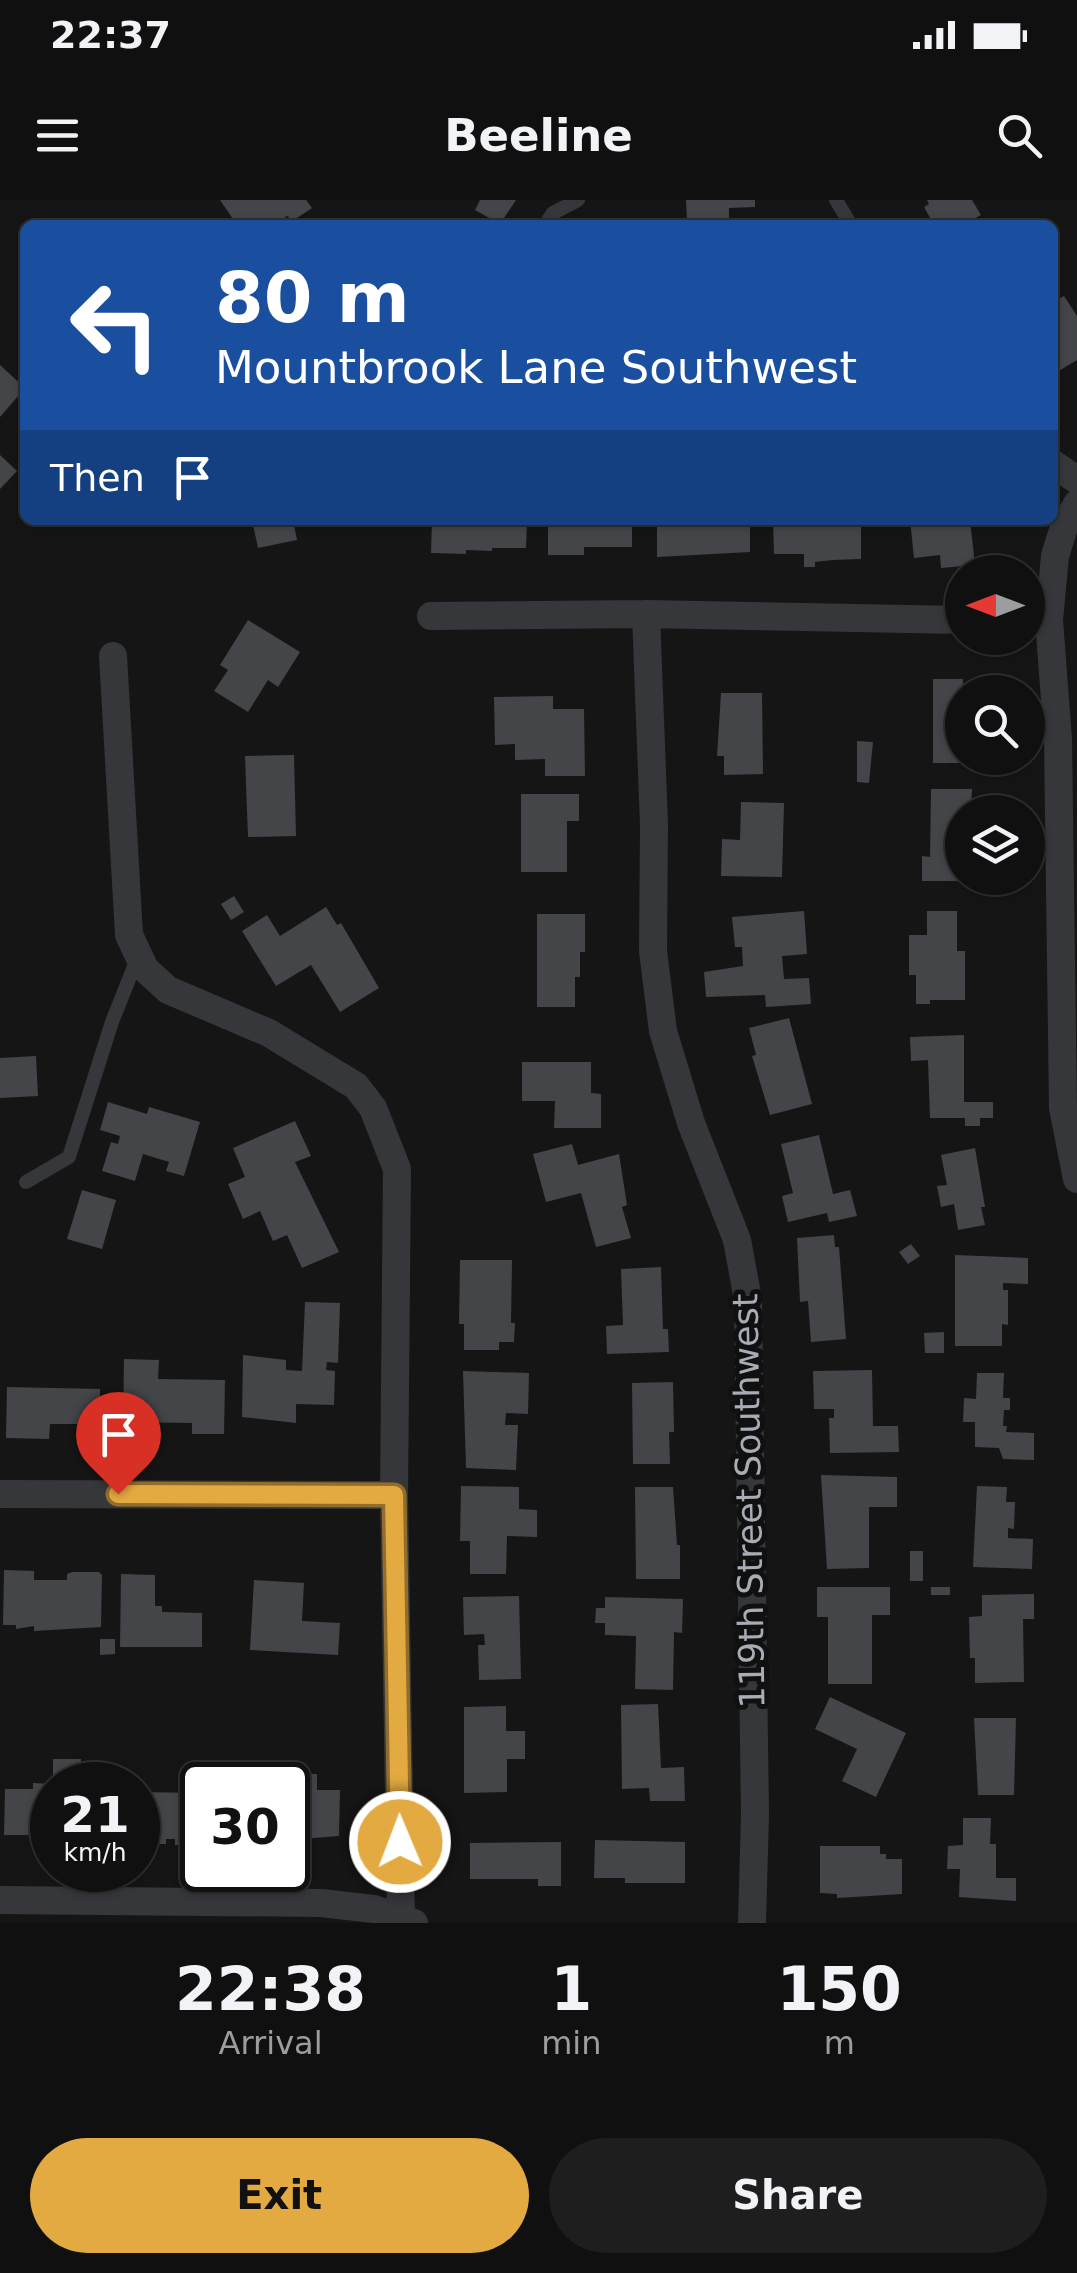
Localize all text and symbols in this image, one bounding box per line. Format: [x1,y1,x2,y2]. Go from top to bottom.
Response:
text: 22:37 [50,13,171,57]
icon: menu [30,108,85,163]
icon: search [992,108,1047,163]
text: Beeline [444,109,633,162]
text: 80 m [215,257,410,339]
icon: left [50,260,180,390]
text: Mountbrook Lane Southwest [215,341,857,394]
icon: arrive [165,450,220,505]
text: Then [50,456,145,500]
north arrow [945,555,1045,655]
map controls [945,555,1045,895]
button: search [945,675,1045,775]
button: layers [945,795,1045,895]
street label: 119th Street Southwest [725,1293,773,1709]
pin [76,1392,161,1495]
icon: arrive [91,1407,146,1462]
speed limit sign: 30 [180,1762,310,1892]
text: 21 [60,1786,130,1844]
position arrow [348,1790,452,1894]
text: km/h [63,1838,127,1867]
text: 22:38 [175,1954,366,2024]
text: 1 [550,1954,592,2024]
text: 150 [777,1954,902,2024]
text: Arrival [219,2024,323,2062]
text: min [541,2024,602,2062]
text: m [824,2024,855,2062]
button: Exit [30,2138,529,2253]
button: Share [549,2138,1047,2253]

